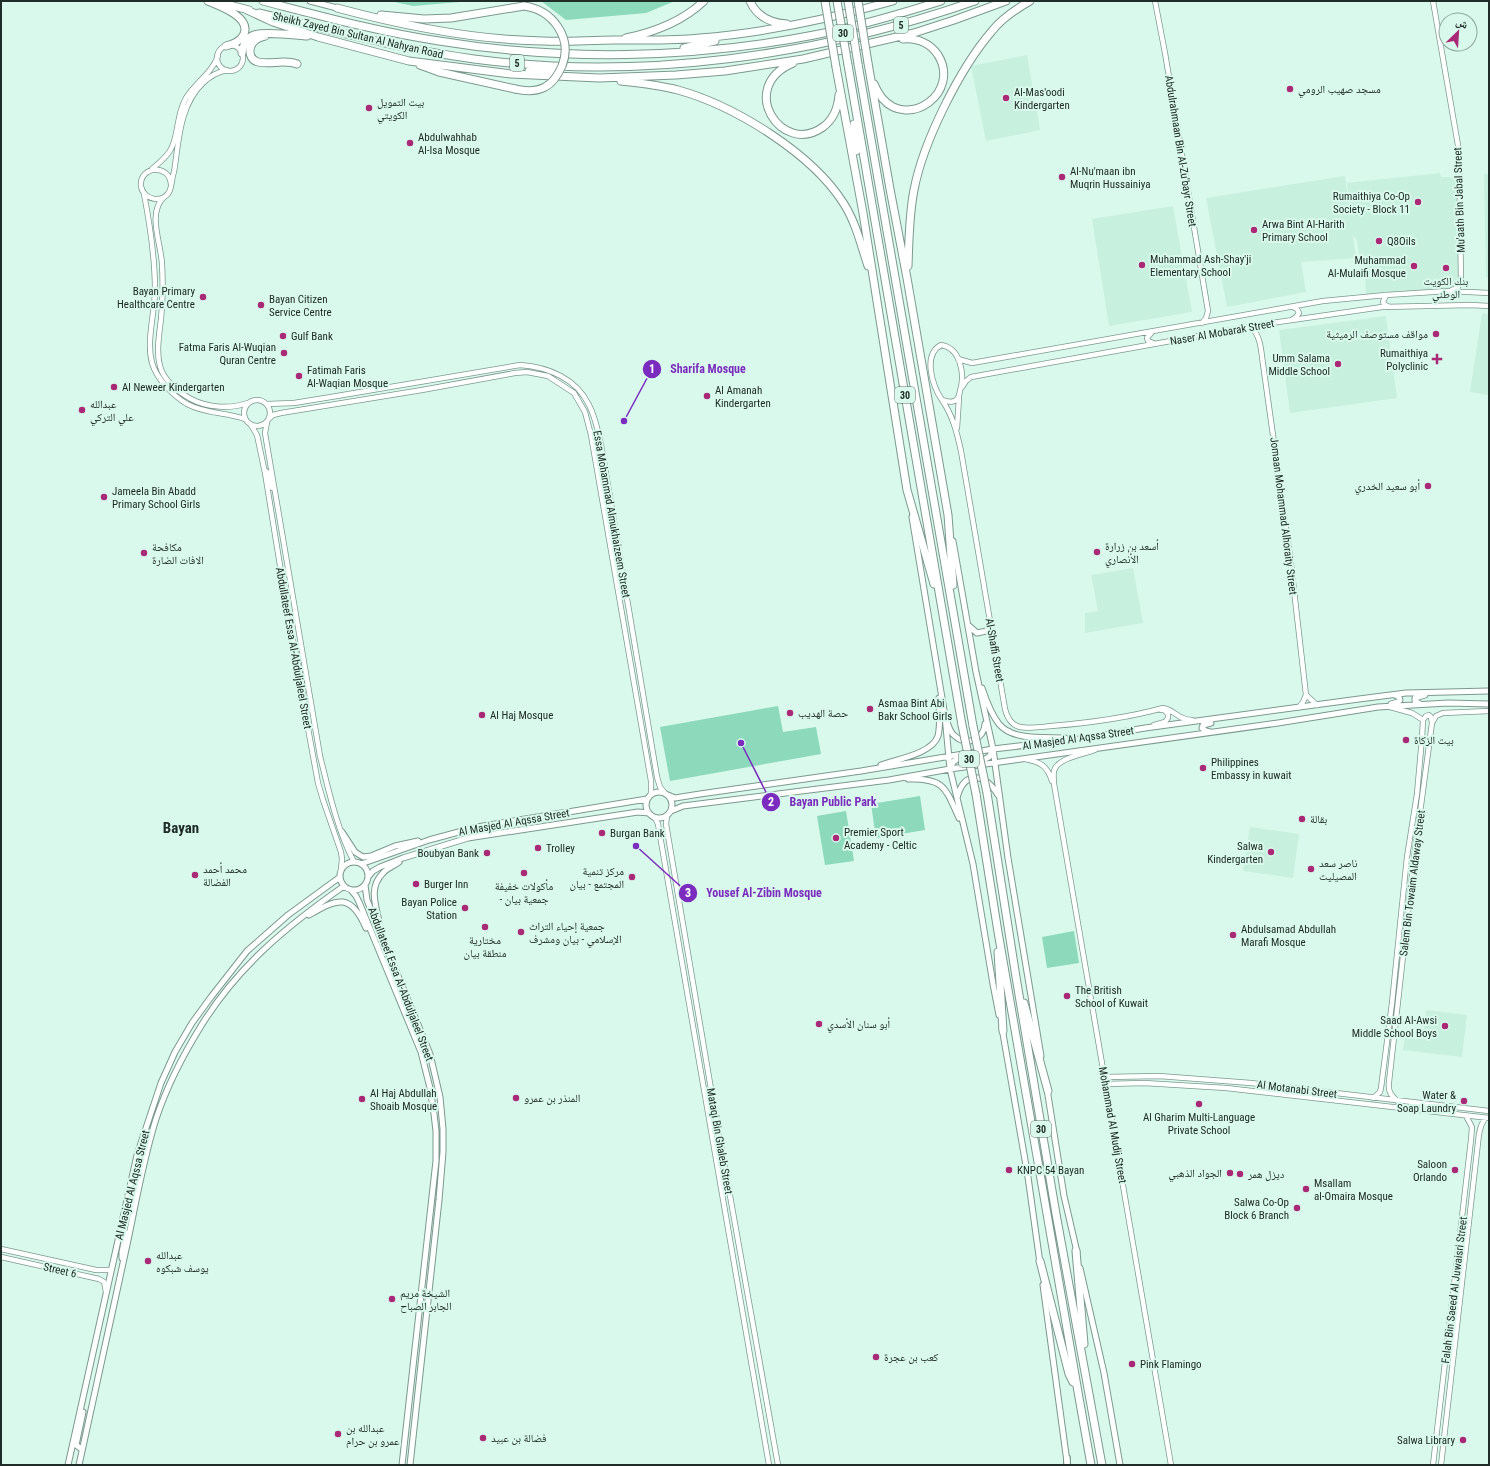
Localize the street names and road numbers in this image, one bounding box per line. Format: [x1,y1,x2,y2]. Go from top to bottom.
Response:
street label: Sheikh Zayed Bin Sultan Al Nahyan Road [271,9,445,61]
road number: 5 [894,17,908,33]
road number: 30 [833,25,853,41]
road number: 5 [510,55,524,71]
street label: Abdulrahmaan Bin Al-Zu'bayr Street [1162,74,1199,228]
street label: Mu'aath Bin Jabal Street [1451,147,1468,253]
street label: Naser Al Mobarak Street [1169,317,1275,348]
road number: 30 [895,387,915,403]
street label: Essa Mohammad Almukhaizeem Street [590,429,633,599]
street label: Jomaan Mohammad Alhoraity Street [1267,437,1300,596]
street label: Abdullateef Essa Al-Abduljaleel Street [273,566,314,730]
street label: Al-Shaffi Street [983,617,1006,683]
street label: Al Masjed Al Aqssa Street [1021,724,1135,753]
road number: 30 [959,751,979,767]
street label: Al Masjed Al Aqssa Street [458,806,571,839]
street label: Salem Bin Towaim Aldaway Street [1397,809,1428,957]
street label: Abdullateef Essa Al-Abduljaleel Street [365,905,436,1063]
street label: Mohammad Al Mudij Street [1096,1066,1129,1184]
street label: Al Motanabi Street [1256,1078,1338,1101]
street label: Mataqi Bin Ghaleb Street [704,1087,735,1195]
road number: 30 [1031,1121,1051,1137]
street label: Al Masjed Al Aqssa Street [113,1129,152,1241]
street label: Falah Bin Saeed Al Juwaisri Street [1439,1216,1470,1364]
street label: Street 6 [42,1260,78,1281]

